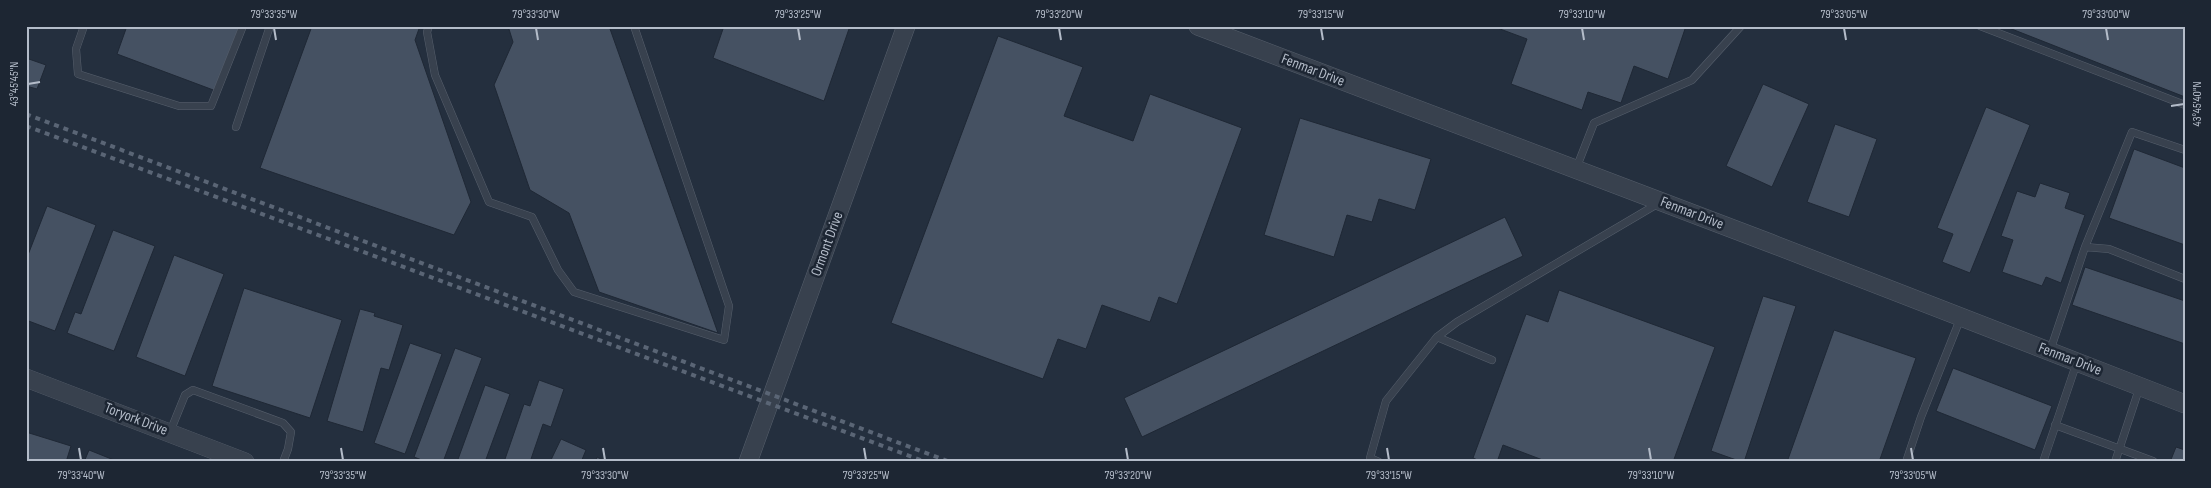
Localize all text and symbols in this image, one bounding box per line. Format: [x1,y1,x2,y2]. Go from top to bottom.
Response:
text: 79°33'35"W [251,7,298,22]
text: 79°33'30"W [512,7,560,22]
text: 79°33'25"W [775,7,821,22]
text: 79°33'20"W [1035,7,1083,22]
text: 79°33'15"W [1298,7,1344,22]
text: 79°33'10"W [1559,7,1605,22]
text: 79°33'05"W [1820,7,1868,22]
text: 79°33'00"W [2082,7,2130,22]
street label: Fenmar Drive [1279,49,1347,91]
text: 43°45'45"N [7,62,22,106]
text: 43°45'40"N [2190,81,2205,127]
street label: Fenmar Drive [1658,192,1726,234]
street label: Ormont Drive [807,209,847,279]
street label: Fenmar Drive [2036,338,2104,380]
street label: Toryork Drive [102,398,170,440]
text: 79°33'40"W [57,468,105,483]
text: 79°33'35"W [320,468,367,483]
text: 79°33'30"W [581,468,629,483]
text: 79°33'25"W [843,468,889,483]
text: 79°33'20"W [1104,468,1152,483]
text: 79°33'15"W [1366,468,1412,483]
text: 79°33'10"W [1628,468,1674,483]
text: 79°33'05"W [1889,468,1937,483]

